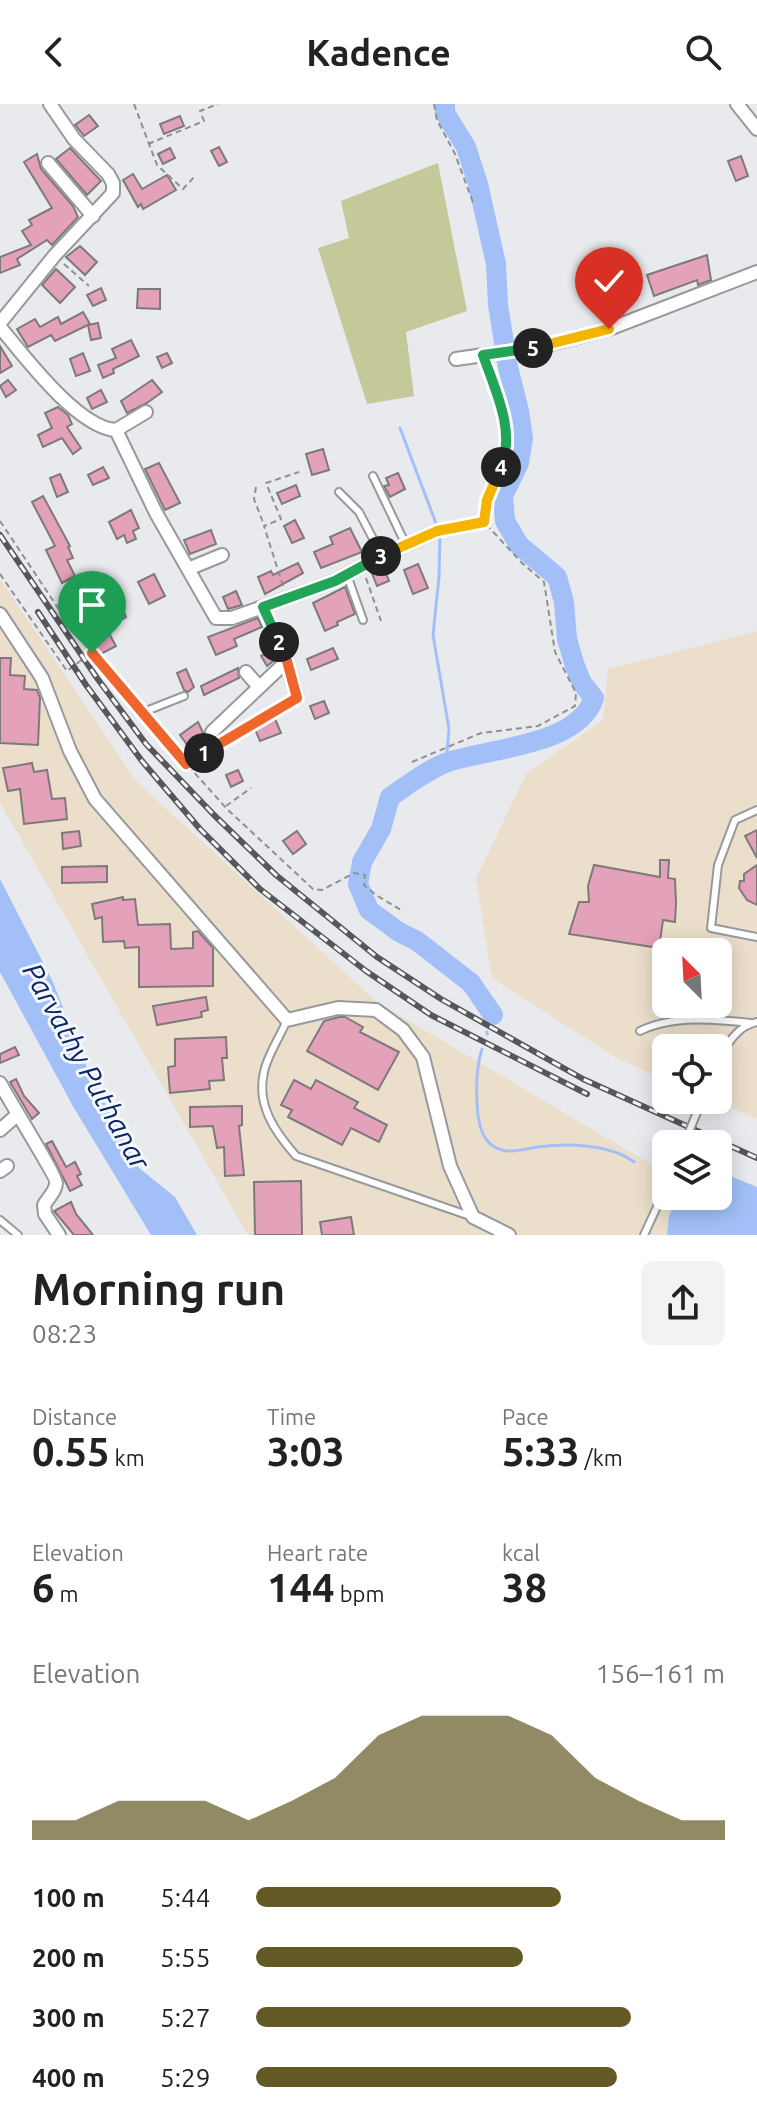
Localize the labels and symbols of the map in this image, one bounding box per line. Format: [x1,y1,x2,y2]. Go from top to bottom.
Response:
pin [575,247,643,329]
pin: 5 [513,328,553,368]
pin: 4 [481,447,521,487]
pin: 3 [361,536,401,576]
pin [58,571,126,653]
pin: 2 [259,622,299,662]
pin: 1 [184,733,224,773]
north arrow [652,938,732,1018]
water label: Parvathy Puthanar [17,957,157,1176]

